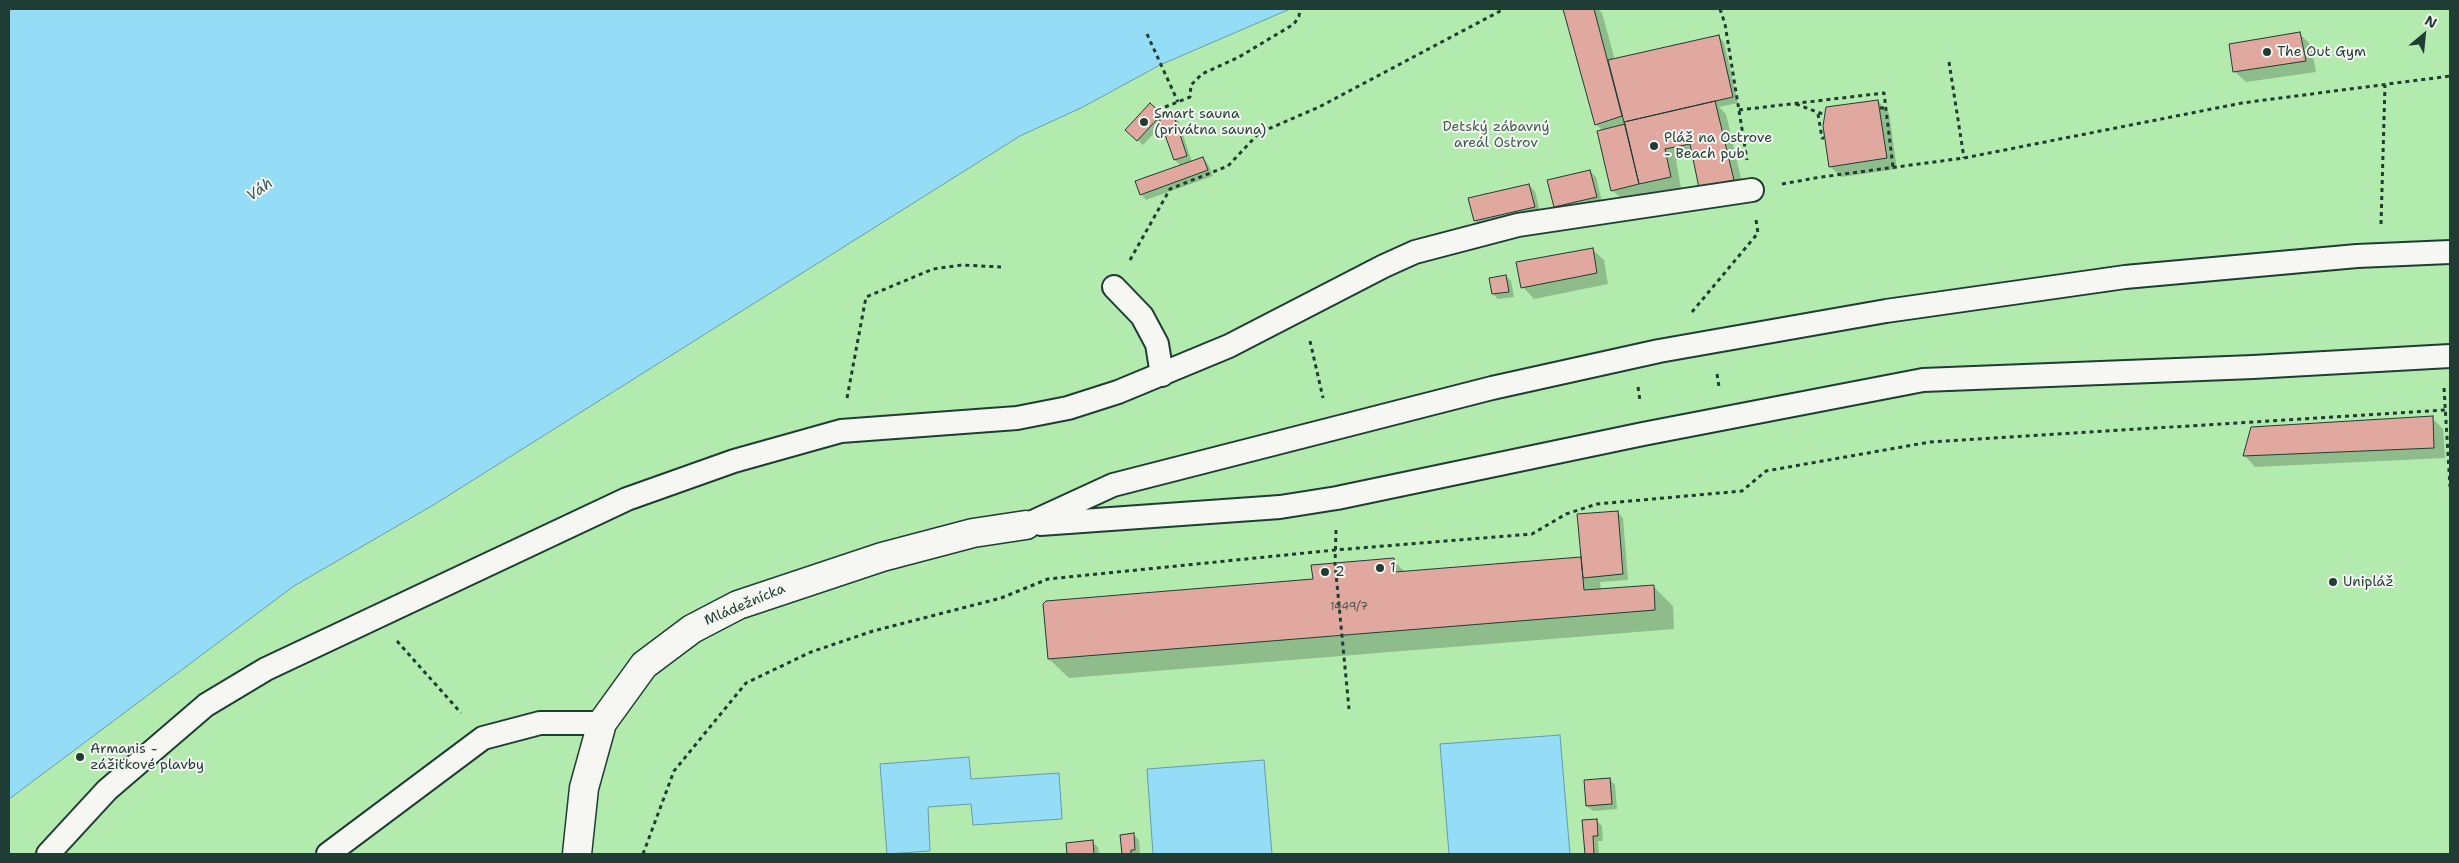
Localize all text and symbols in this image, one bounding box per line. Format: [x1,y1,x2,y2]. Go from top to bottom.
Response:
north arrow [2399,10,2449,60]
text: N [2422,11,2440,32]
place label: The Out Gym [2277,44,2366,60]
marker: The Out Gym [2261,46,2273,58]
place label: Smart sauna (privátna sauna) [1154,106,1266,138]
marker: Smart sauna (privátna sauna) [1138,116,1150,128]
park label: Detský zábavný areál Ostrov [1442,119,1550,152]
place label: Pláž na Ostrove - Beach pub [1664,130,1772,162]
marker: Pláž na Ostrove - Beach pub [1648,140,1660,152]
water label: Váh [243,175,277,205]
place label: 1 [1390,560,1396,576]
marker: 1 [1374,562,1386,574]
place label: 2 [1335,564,1345,580]
marker: 2 [1319,566,1331,578]
place label: Unipláž [2343,574,2394,590]
marker: Unipláž [2327,576,2339,588]
street label: Mládežnícka [702,580,788,630]
house number: 1449/7 [1330,600,1368,614]
place label: Armanis - zážitkové plavby [90,741,204,774]
marker: Armanis - zážitkové plavby [74,751,86,763]

